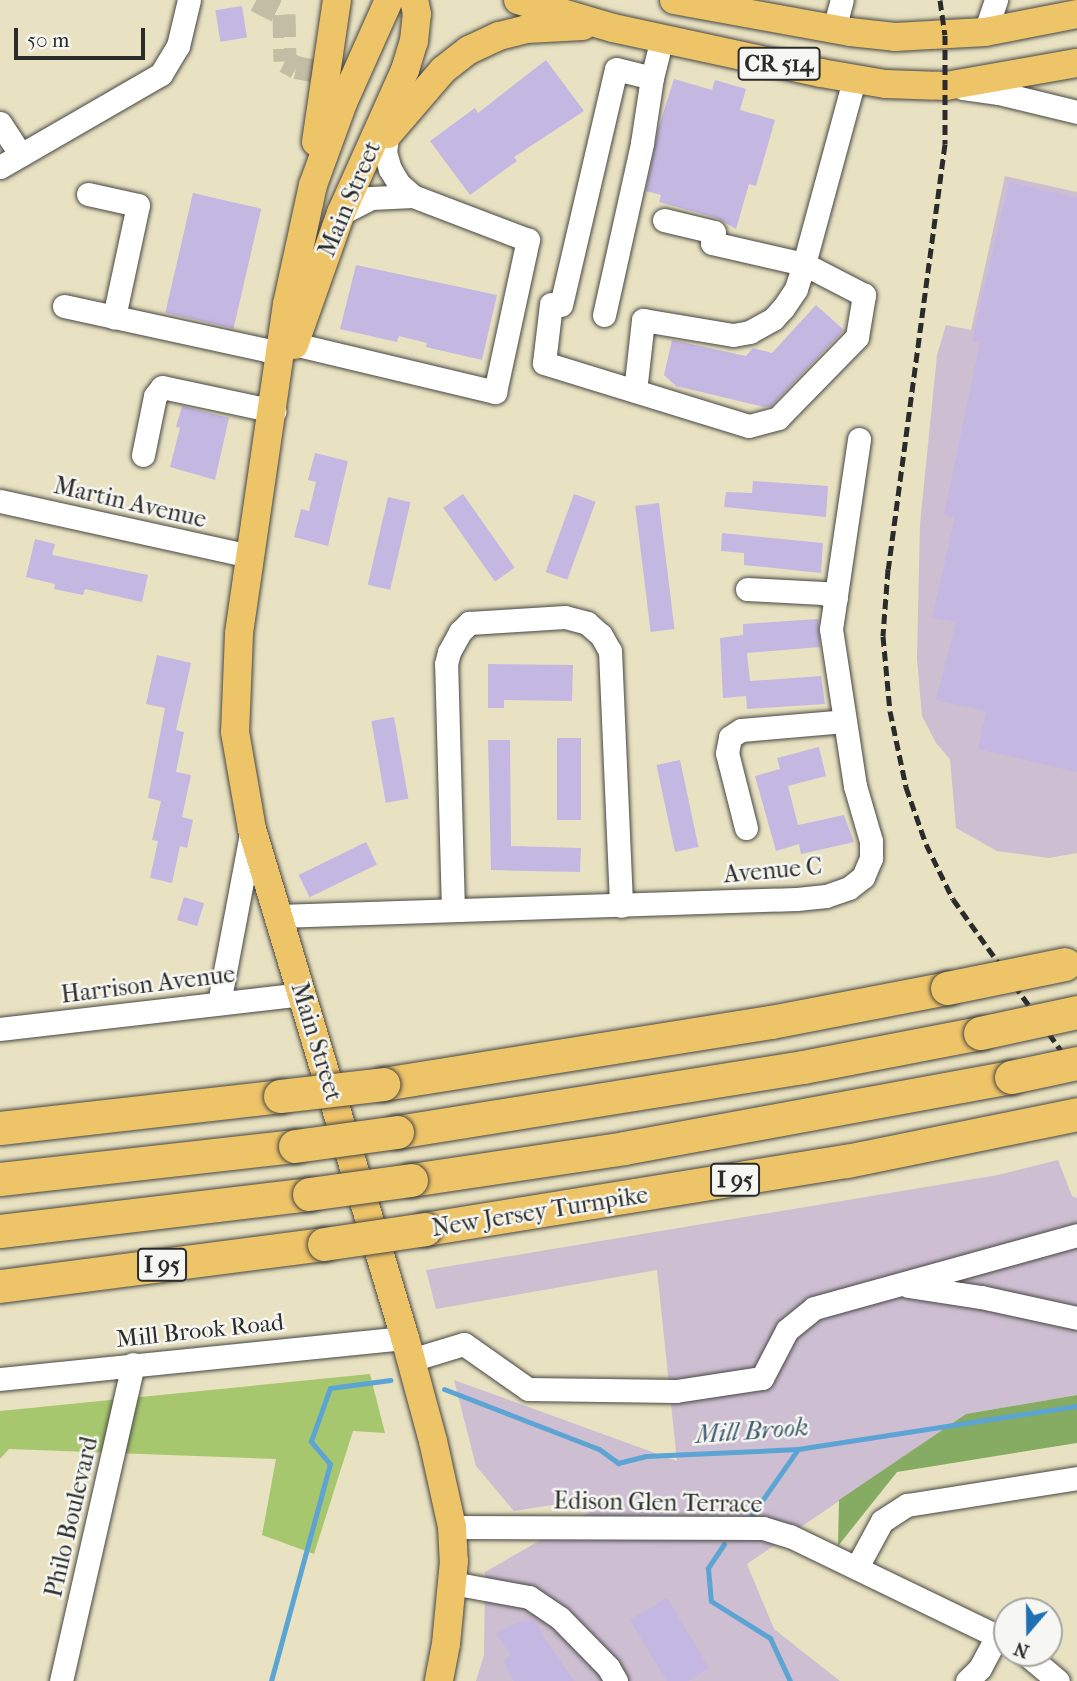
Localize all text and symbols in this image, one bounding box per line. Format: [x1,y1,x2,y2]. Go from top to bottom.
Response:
scale bar [18,14,149,58]
text: 50 m [27,28,70,52]
road number: CR 514 [737,44,821,83]
street label: Main Street [313,137,387,261]
street label: Martin Avenue [51,471,209,535]
street label: Avenue C [723,852,823,890]
street label: Harrison Avenue [59,960,237,1010]
street label: Main Street [284,979,348,1105]
road number: I 95 [709,1161,761,1200]
street label: New Jersey Turnpike [430,1181,650,1243]
road number: I 95 [136,1246,188,1284]
street label: Mill Brook Road [115,1308,285,1354]
water label: Mill Brook [695,1411,809,1451]
street label: Philo Boulevard [40,1434,104,1600]
street label: Edison Glen Terrace [553,1487,763,1519]
north arrow [993,1597,1063,1667]
text: N [1011,1637,1032,1663]

